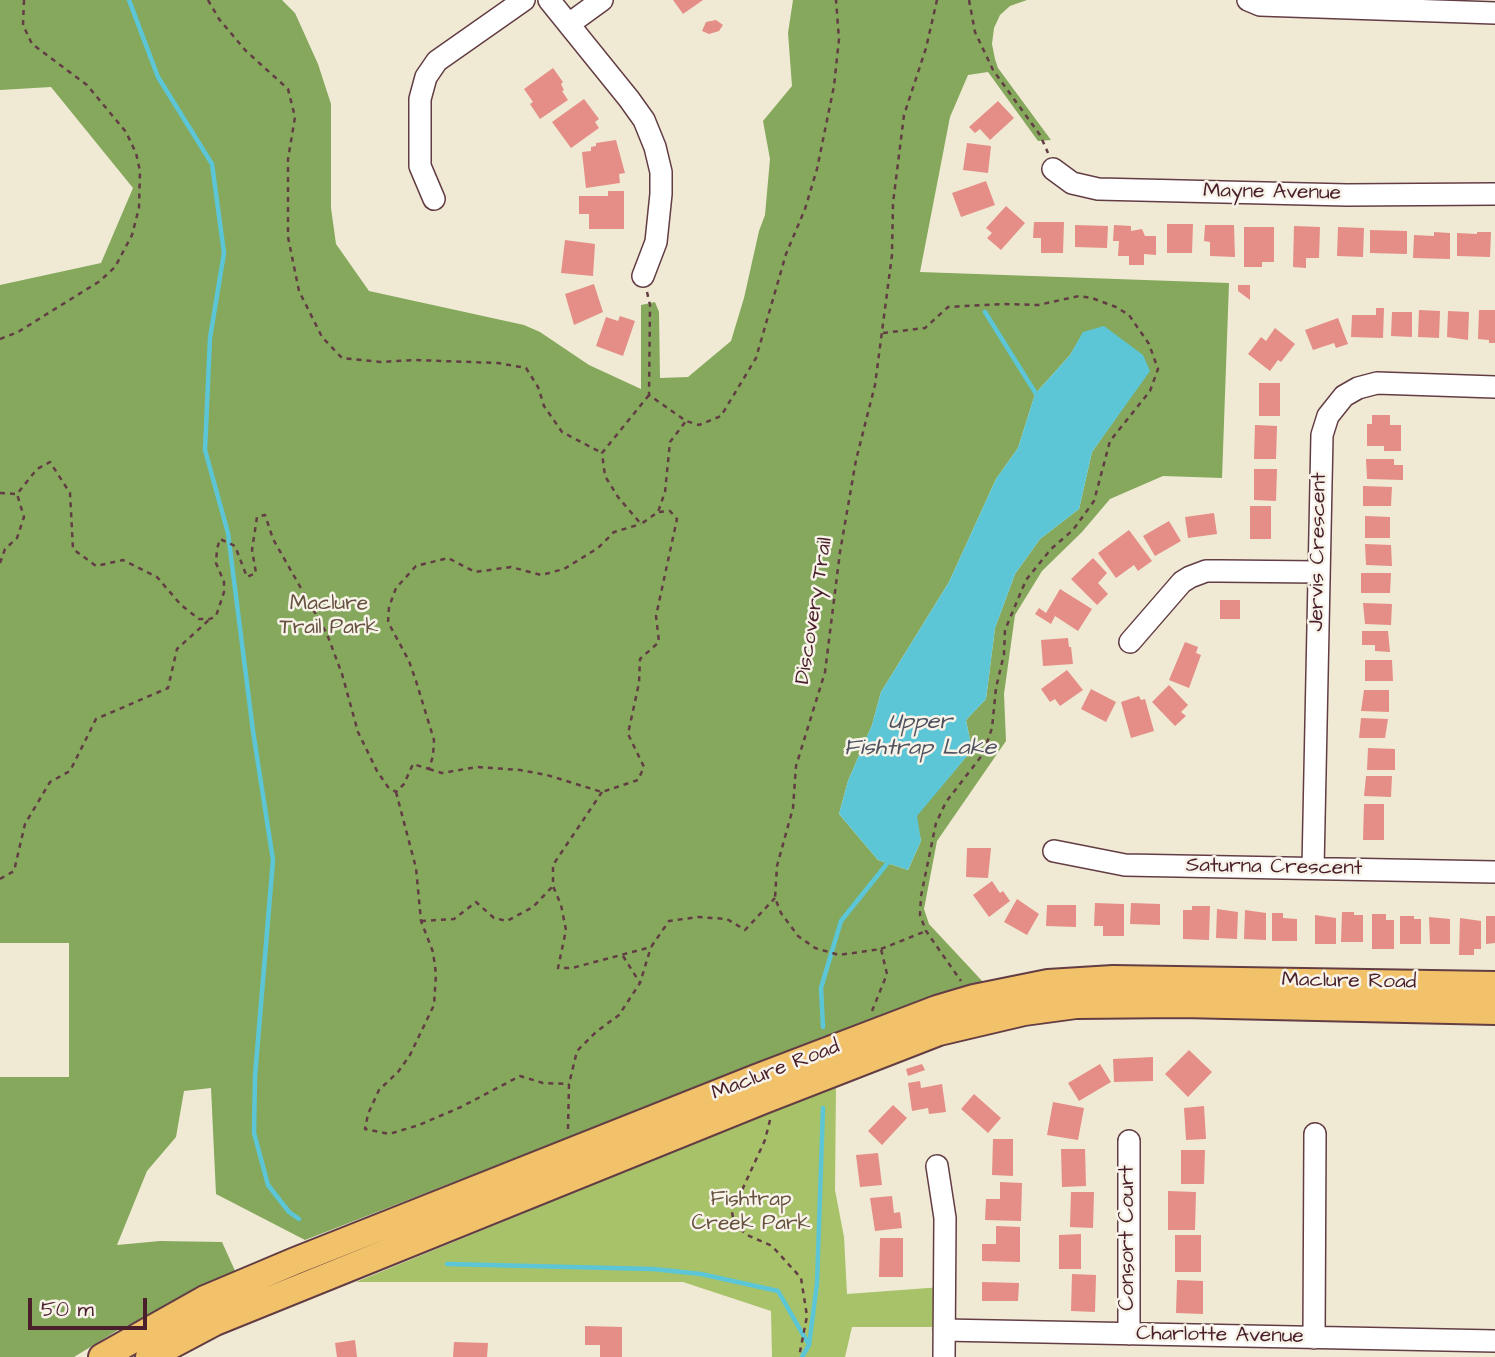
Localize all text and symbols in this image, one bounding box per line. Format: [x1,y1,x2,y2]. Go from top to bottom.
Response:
street label: Mayne Avenue [1203,179,1341,207]
street label: Jervis Crescent [1305,472,1333,632]
street label: Discovery Trail [791,536,839,686]
park label: Maclure Trail Park [280,592,378,642]
water label: Upper Fishtrap Lake [844,709,996,763]
street label: Saturna Crescent [1186,854,1362,882]
street label: Maclure Road [1281,968,1417,996]
street label: Maclure Road [709,1035,843,1107]
street label: Consort Court [1116,1165,1142,1311]
park label: Fishtrap Creek Park [691,1188,811,1238]
scale bar [32,1284,150,1328]
text: 50 m [41,1295,94,1324]
street label: Charlotte Avenue [1136,1322,1304,1350]

